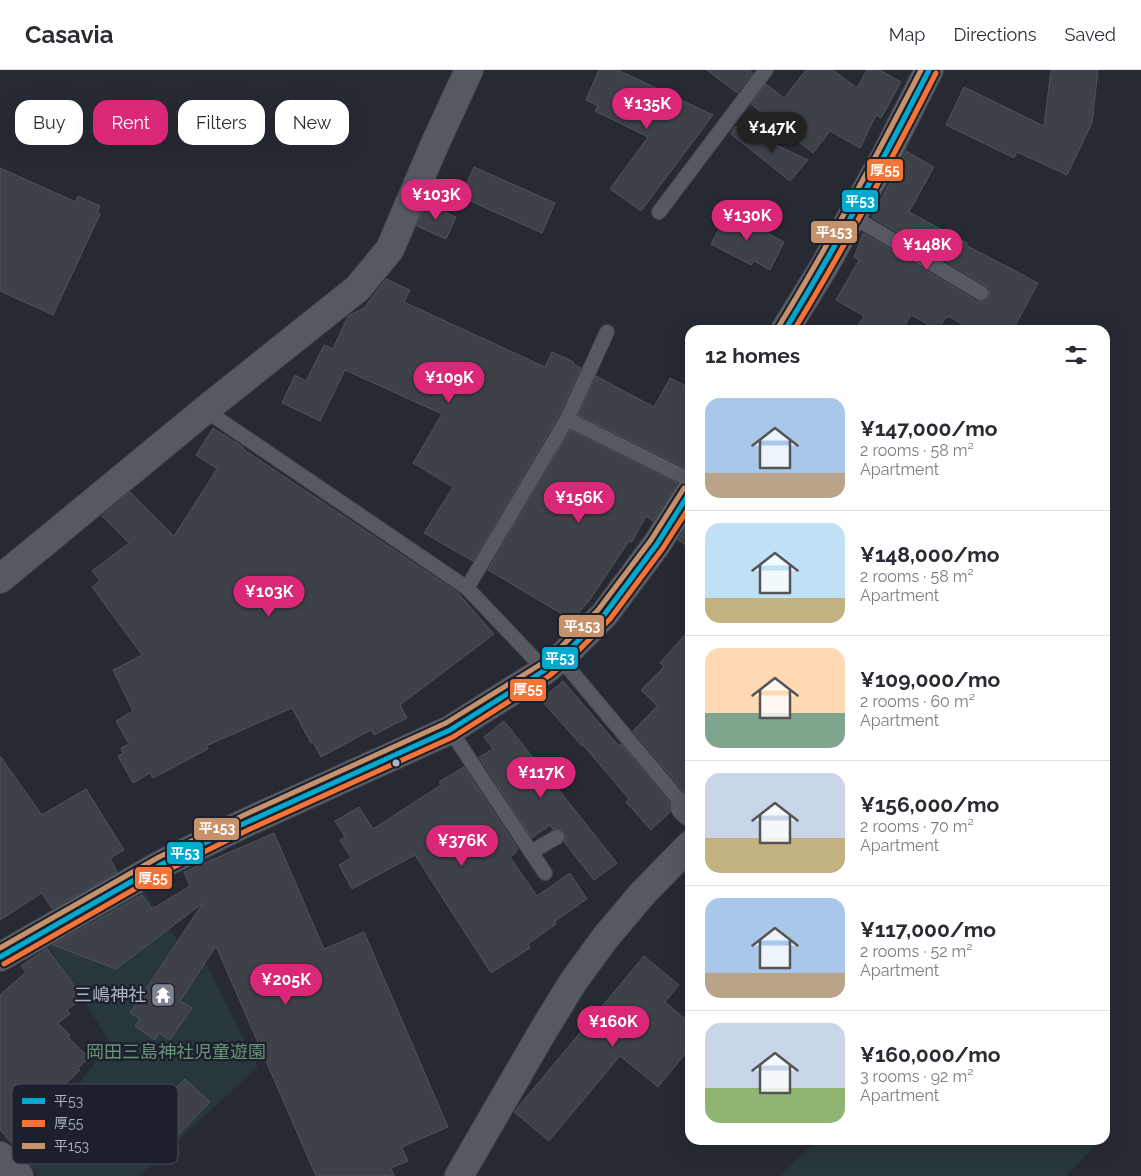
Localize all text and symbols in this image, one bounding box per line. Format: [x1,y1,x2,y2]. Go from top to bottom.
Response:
text: Casavia [25,20,114,49]
text: Map [889,24,925,45]
text: Directions [953,24,1037,45]
text: Saved [1065,24,1116,45]
pin: ¥135K [612,88,682,130]
text: ¥135K [623,94,671,113]
chip: Buy [15,100,83,145]
chip: Rent [93,100,168,145]
chip: Filters [178,100,265,145]
chip: New [275,100,349,145]
pin: ¥147K [737,112,807,154]
text: ¥147K [748,118,796,137]
line badge: 厚55 [866,158,904,182]
text: 厚55 [870,162,900,178]
pin: ¥103K [401,178,471,221]
text: ¥103K [412,185,460,204]
line badge: 平53 [841,189,879,213]
text: 平53 [845,193,875,209]
pin: ¥130K [712,200,782,242]
text: ¥130K [723,206,771,225]
line badge: 平153 [810,220,858,244]
text: 平153 [816,224,852,240]
pin: ¥148K [892,228,962,271]
text: ¥148K [903,235,951,254]
icon: filters [1062,341,1090,369]
text: 12 homes [705,343,800,368]
pin: ¥109K [414,362,484,404]
text: ¥109K [424,368,474,387]
text: ¥147,000/mo [860,416,998,441]
icon: home [745,418,805,478]
text: 2 rooms · 58 m² [860,441,974,460]
text: Apartment [860,460,939,479]
pin: ¥156K [544,482,614,524]
text: ¥156K [555,488,603,507]
text: ¥148,000/mo [860,542,1000,567]
icon: home [745,543,805,603]
text: 2 rooms · 58 m² [860,567,974,586]
pin: ¥103K [234,576,304,618]
text: ¥103K [245,582,293,601]
text: Apartment [860,586,939,605]
line badge: 平153 [558,614,605,638]
text: 平153 [564,618,600,634]
line badge: 平53 [541,646,579,670]
text: 平53 [545,650,575,666]
text: ¥109,000/mo [860,667,1000,692]
icon: home [745,668,805,728]
line badge: 厚55 [509,678,547,702]
text: 厚55 [513,681,543,697]
text: 2 rooms · 60 m² [860,692,975,711]
text: Apartment [860,711,939,730]
pin: ¥117K [506,756,576,799]
unlabelled marker [391,758,401,768]
text: ¥117K [518,763,564,782]
text: ¥156,000/mo [860,792,999,817]
icon: home [745,793,805,853]
line badge: 平153 [193,817,240,841]
text: 2 rooms · 70 m² [860,817,974,836]
text: 平153 [199,820,235,836]
pin: ¥376K [427,824,497,867]
text: ¥376K [437,831,487,850]
text: Apartment [860,836,939,855]
line badge: 平53 [166,841,204,865]
text: 平53 [170,845,200,861]
line badge: 厚55 [134,866,173,890]
text: 厚55 [138,870,168,886]
text: ¥117,000/mo [860,917,996,942]
icon: home [745,918,805,978]
text: 2 rooms · 52 m² [860,942,972,961]
text: Apartment [860,961,939,980]
pin: ¥205K [251,964,321,1006]
text: ¥205K [261,970,311,989]
temple icon: 三嶋神社 [150,982,176,1008]
place label: 三嶋神社 [74,984,146,1005]
pin: ¥160K [578,1006,648,1048]
text: ¥160K [588,1012,638,1031]
park label: 岡田三島神社児童遊園 [86,1041,266,1062]
text: ¥160,000/mo [860,1042,1001,1067]
icon: home [745,1043,805,1103]
text: 3 rooms · 92 m² [860,1067,973,1086]
legend [12,1084,178,1164]
text: Apartment [860,1086,939,1105]
text: 平53 [54,1093,83,1109]
text: 厚55 [54,1115,84,1131]
text: 平153 [54,1138,89,1154]

